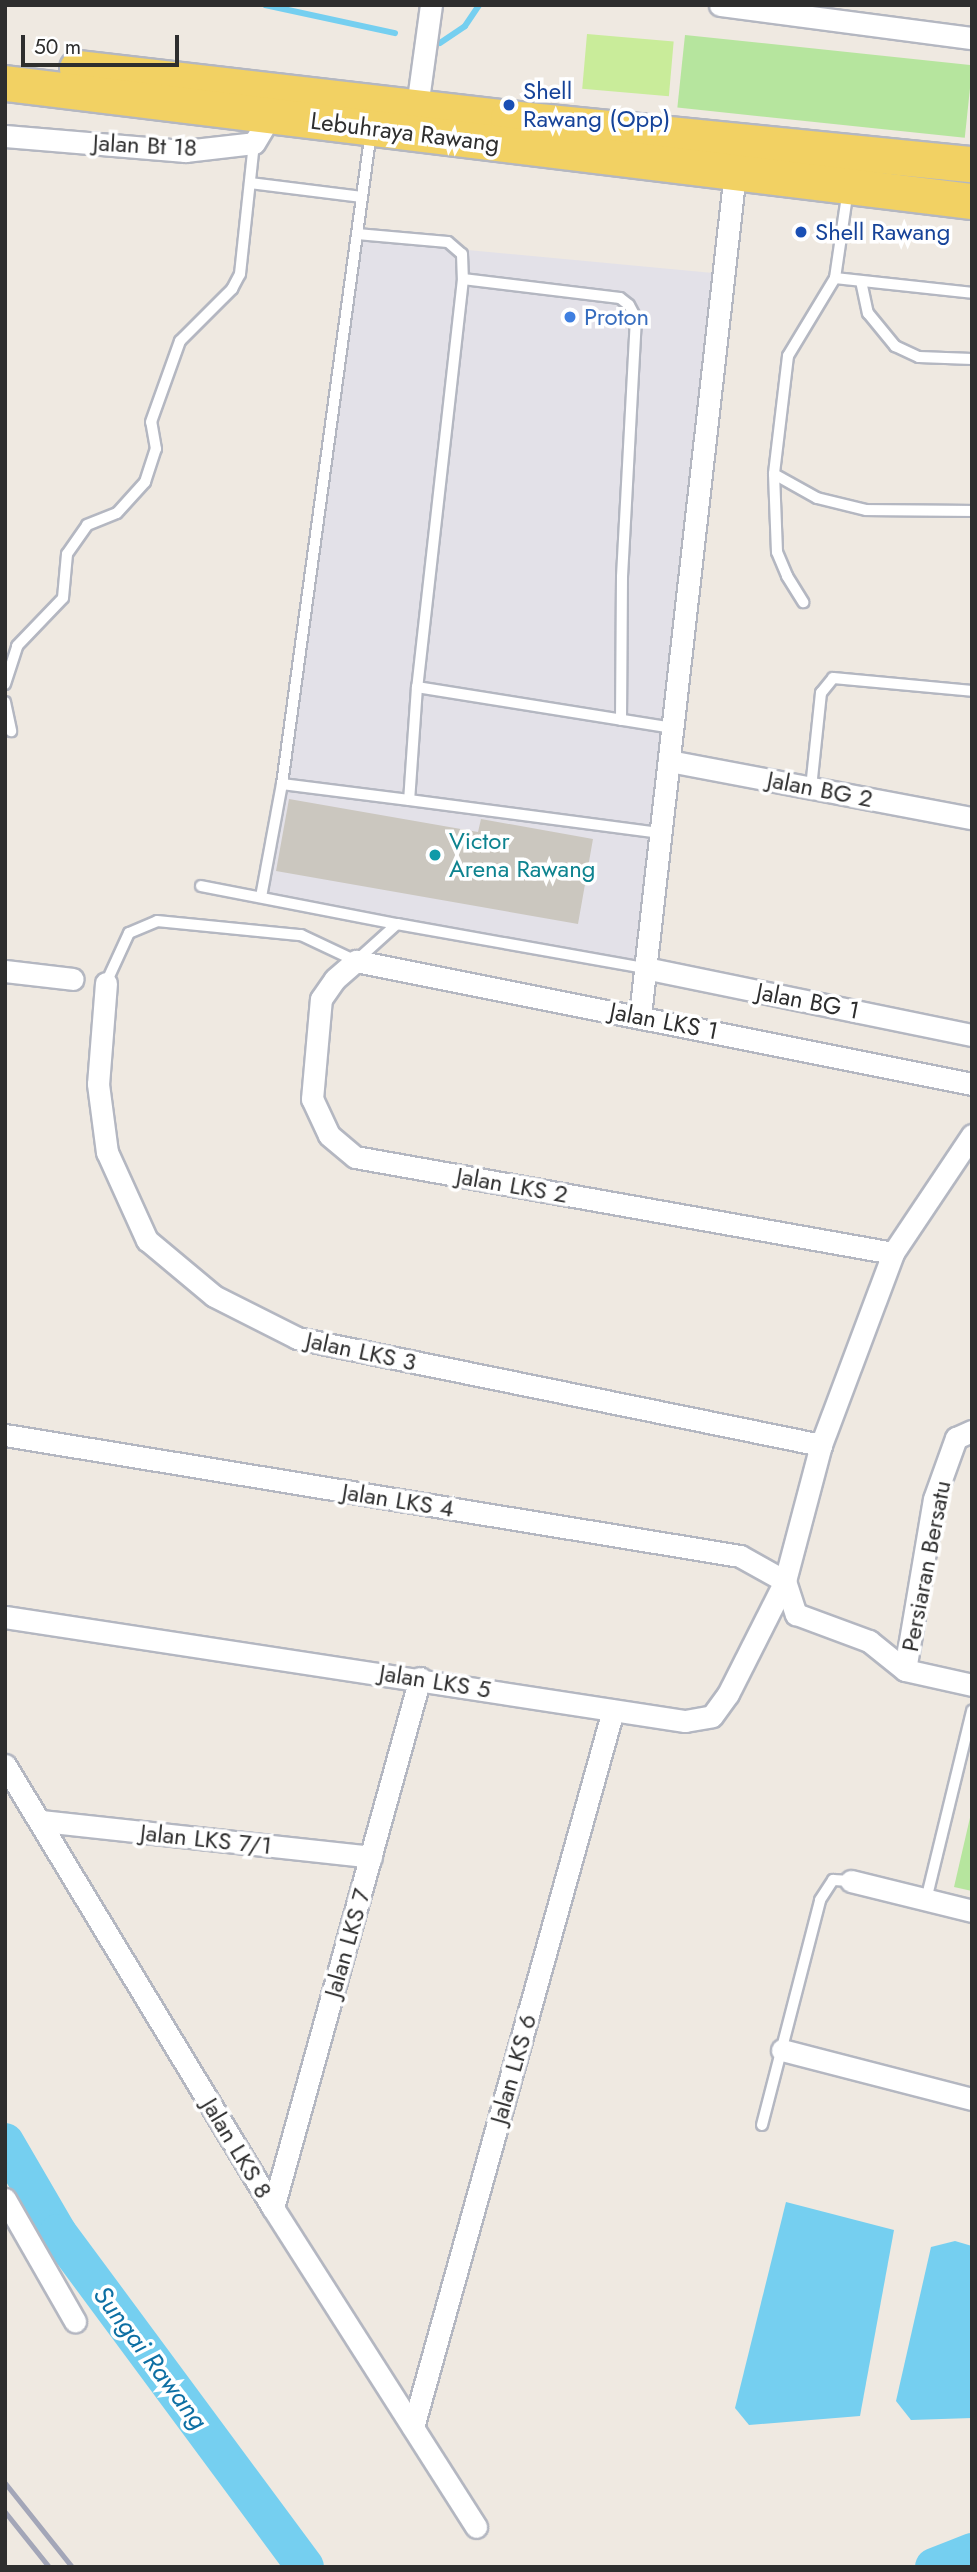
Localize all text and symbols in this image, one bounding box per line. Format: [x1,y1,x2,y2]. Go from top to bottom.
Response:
scale bar [24,21,182,65]
text: 50 m [34,32,81,62]
place label: Shell Rawang (Opp) [523,77,670,133]
marker: Shell Rawang (Opp) [501,97,517,113]
street label: Lebuhraya Rawang [309,106,501,158]
street label: Jalan Bt 18 [92,128,198,162]
place label: Shell Rawang [815,218,950,246]
marker: Shell Rawang [793,224,809,240]
place label: Proton [584,303,649,331]
marker: Proton [562,309,578,325]
street label: Jalan BG 2 [765,765,875,813]
place label: Victor Arena Rawang [449,827,595,883]
marker: Victor Arena Rawang [427,847,443,863]
street label: Jalan BG 1 [754,977,862,1025]
street label: Jalan LKS 1 [607,996,721,1046]
street label: Jalan LKS 2 [454,1161,570,1209]
street label: Jalan LKS 3 [303,1325,419,1377]
street label: Jalan LKS 4 [340,1477,456,1523]
street label: Persiaran Bersatu [895,1478,957,1654]
street label: Jalan LKS 5 [377,1658,493,1704]
street label: Jalan LKS 7/1 [139,1818,273,1860]
street label: Jalan LKS 7 [318,1885,376,2001]
street label: Jalan LKS 6 [484,2011,542,2127]
street label: Jalan LKS 8 [196,2093,278,2203]
water label: Sungai Rawang [86,2280,214,2436]

